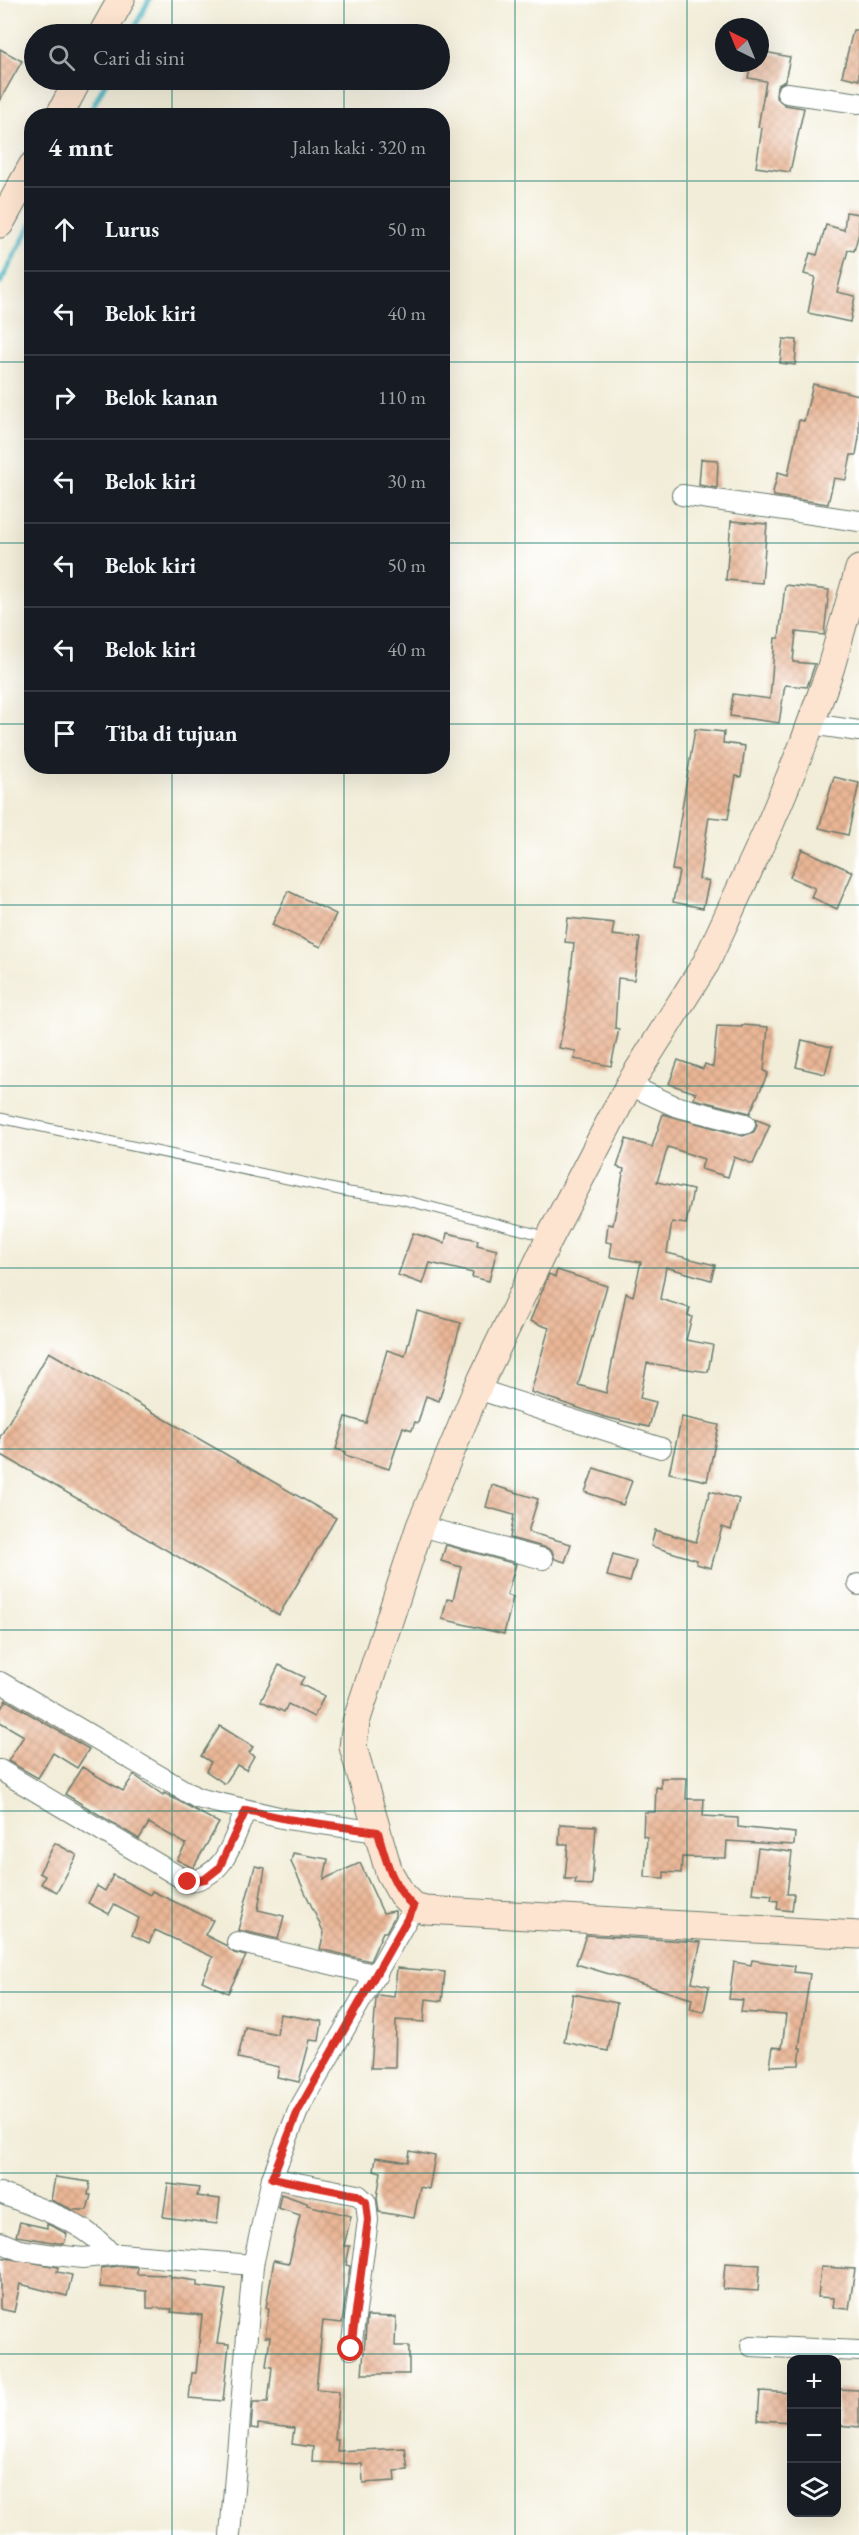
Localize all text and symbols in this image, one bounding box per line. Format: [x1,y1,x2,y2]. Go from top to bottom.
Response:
north arrow [715,18,769,72]
search box [24,24,450,90]
icon: search [45,41,78,74]
text: Cari di sini [93,43,185,72]
text: 4 mnt [48,130,113,164]
text: Jalan kaki · 320 m [292,134,426,160]
icon: ahead [48,213,81,246]
text: Lurus [105,215,159,244]
text: 50 m [387,216,426,242]
icon: left [48,297,81,330]
text: Belok kiri [105,299,196,328]
text: 40 m [387,300,426,326]
icon: right [48,381,81,414]
text: Belok kanan [105,383,218,412]
text: 110 m [378,384,426,410]
icon: left [48,465,81,498]
text: Belok kiri [105,467,196,496]
text: 30 m [387,468,426,494]
icon: left [48,549,81,582]
text: Belok kiri [105,551,196,580]
text: 50 m [387,552,426,578]
icon: left [48,633,81,666]
text: Belok kiri [105,635,196,664]
text: 40 m [387,636,426,662]
icon: arrive [48,717,81,750]
text: Tiba di tujuan [105,719,237,748]
route end [174,1868,200,1894]
route start [337,2335,363,2361]
map controls [787,2355,841,2517]
button: + [787,2355,841,2409]
button: − [787,2409,841,2463]
button: layers [787,2463,841,2517]

